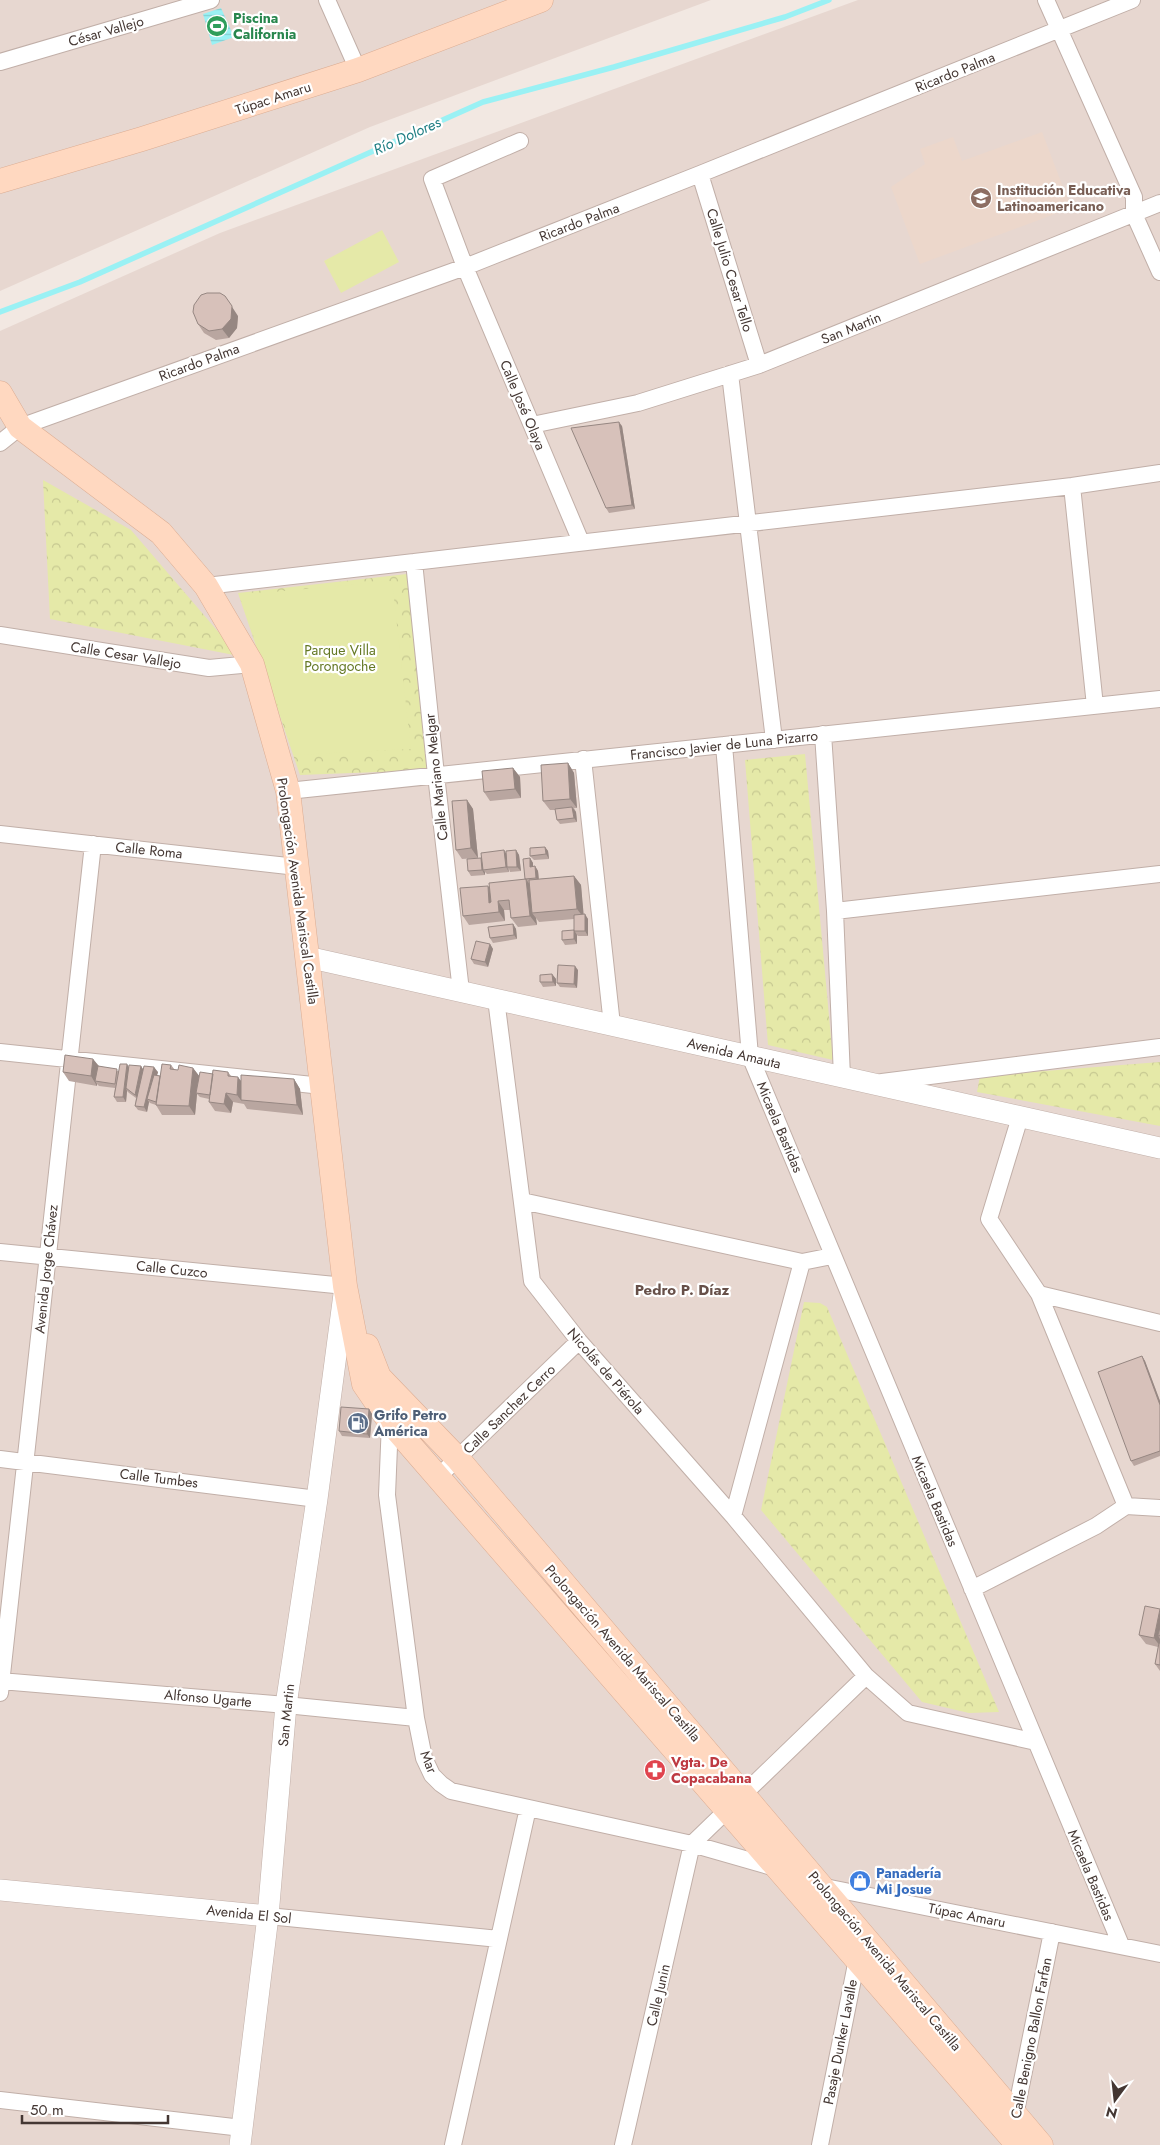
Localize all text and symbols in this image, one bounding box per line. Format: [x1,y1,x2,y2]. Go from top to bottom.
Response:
place label: Piscina California [233,8,296,44]
street label: César Vallejo [66,11,146,51]
sports icon: Piscina California [205,14,229,38]
street label: Ricardo Palma [912,47,998,97]
street label: Túpac Amaru [233,76,313,120]
water label: Río Dolores [370,111,444,161]
place label: Institución Educativa Latinoamericano [997,180,1131,216]
school or university icon: Institución Educativa Latinoamericano [969,186,993,210]
street label: Ricardo Palma [536,198,622,246]
street label: Calle Julio Cesar Tello [702,206,758,335]
street label: San Martin [818,307,884,349]
street label: Ricardo Palma [156,338,242,386]
street label: Calle José Olaya [495,357,551,453]
street label: Calle Cesar Vallejo [69,636,183,674]
park label: Parque Villa Porongoche [304,640,376,676]
street label: Calle Mariano Melgar [419,712,453,842]
street label: Francisco Javier de Luna Pizarro [629,725,819,765]
street label: Prolongación Avenida Mariscal Castilla [272,776,324,1006]
street label: Calle Roma [114,837,184,863]
street label: Avenida Amauta [685,1032,783,1074]
street label: Micaela Bastidas [752,1078,808,1176]
street label: Avenida Jorge Chávez [29,1203,63,1335]
street label: Calle Cuzco [135,1255,209,1283]
district label: Pedro P. Díaz [635,1279,730,1301]
street label: Nicolás de Piérola [563,1323,649,1419]
street label: Calle Sanchez Cerro [458,1359,560,1458]
place label: Grifo Petro América [373,1405,447,1441]
fuel station icon: Grifo Petro América [346,1411,370,1435]
street label: Micaela Bastidas [907,1452,963,1550]
street label: Calle Tumbes [119,1463,200,1493]
street label: Prolongación Avenida Mariscal Castilla [540,1560,706,1746]
street label: San Martin [273,1683,299,1747]
street label: Alfonso Ugarte [163,1684,253,1712]
street label: Mar [415,1748,443,1777]
place label: Vgta. De Copacabana [670,1752,752,1788]
pharmacy icon: Vgta. De Copacabana [643,1758,667,1782]
street label: Micaela Bastidas [1063,1826,1119,1924]
place label: Panadería Mi Josue [876,1863,941,1899]
street label: Prolongación Avenida Mariscal Castilla [804,1867,966,2055]
shop icon: Panadería Mi Josue [848,1869,872,1893]
street label: Túpac Amaru [927,1898,1007,1932]
street label: Avenida El Sol [206,1900,292,1928]
street label: Calle Benigno Ballon Farfan [1006,1956,1056,2120]
street label: Calle Junin [641,1962,675,2028]
street label: Pasaje Dunker Lavalle [818,1978,862,2106]
north arrow [1090,2075,1140,2125]
scale bar [22,2092,169,2124]
text: 50 m [30,2099,64,2121]
text: N [1104,2101,1120,2124]

